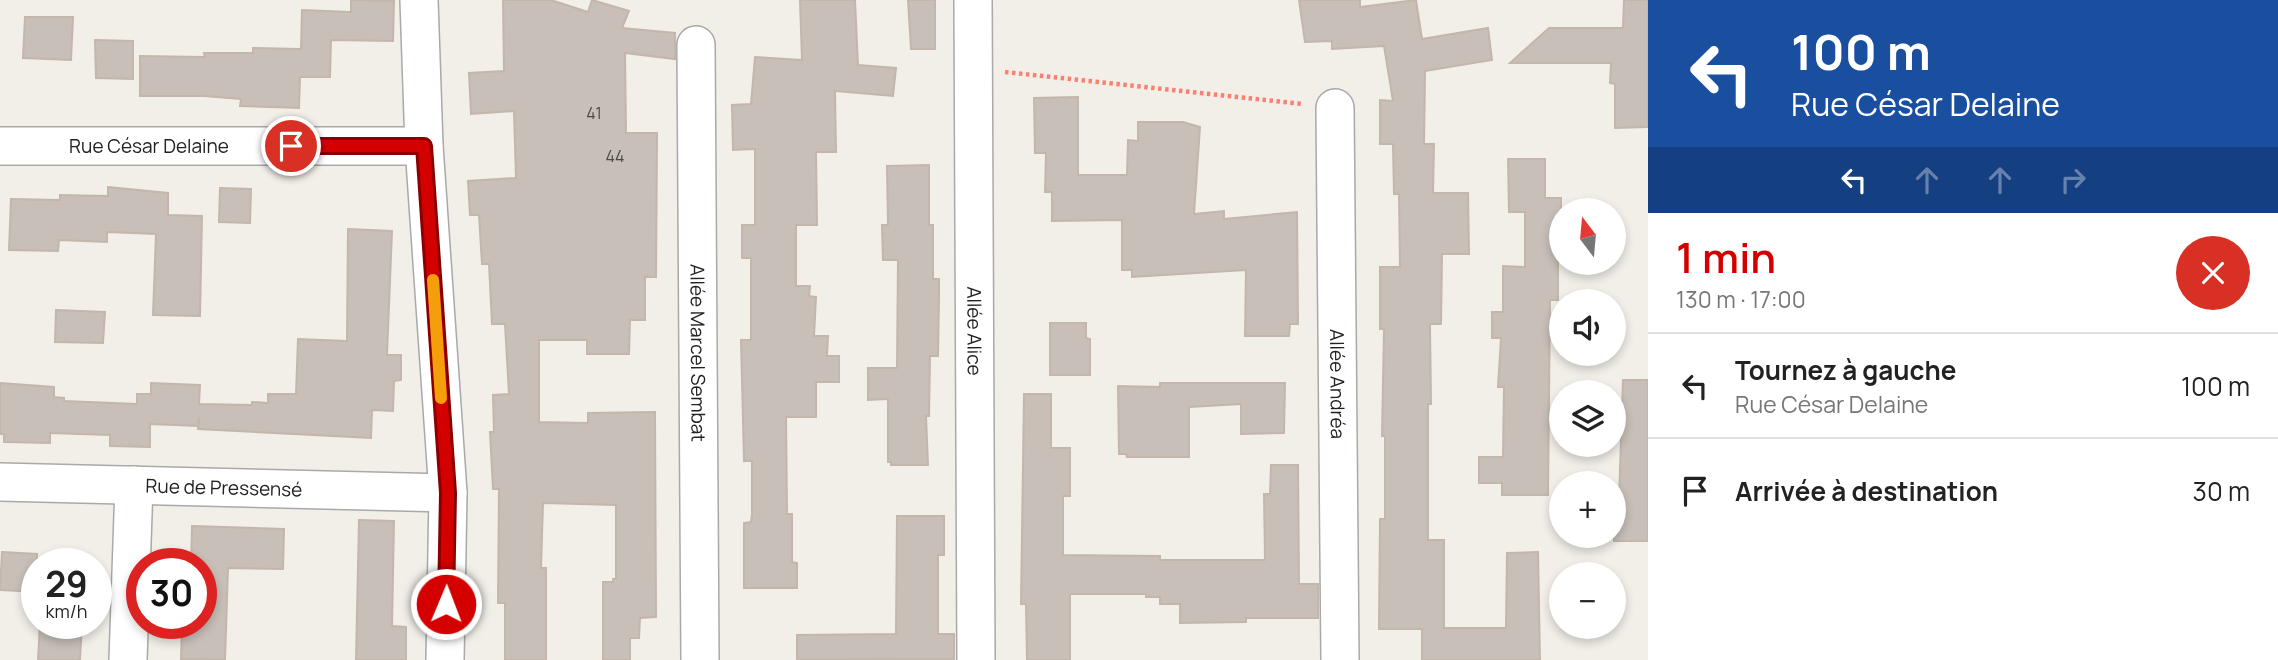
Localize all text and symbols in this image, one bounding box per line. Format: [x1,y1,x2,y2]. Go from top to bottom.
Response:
text: 100 m [1791,18,1931,85]
icon: left [1676,28,1767,119]
text: Rue César Delaine [1791,82,2060,126]
house number: 41 [586,102,602,124]
pin [261,116,321,176]
icon: arrive [272,127,310,165]
street label: Rue César Delaine [69,133,229,159]
house number: 44 [605,145,625,167]
icon: left [1835,161,1873,199]
icon: ahead [1908,161,1946,199]
icon: ahead [1981,161,2019,199]
icon: right [2054,161,2092,199]
north arrow [1549,198,1626,275]
map controls [1549,198,1626,639]
text: 1 min [1676,228,1776,286]
button: close [2176,236,2250,310]
street label: Allée Marcel Sembat [684,264,712,442]
text: 130 m · 17:00 [1676,283,1806,315]
street label: Allée Alice [961,286,988,376]
button: sound [1549,289,1626,366]
street label: Allée Andréa [1324,329,1351,439]
text: Tournez à gauche [1735,352,1956,388]
icon: left [1676,367,1714,405]
text: 100 m [2181,368,2250,404]
button: layers [1549,380,1626,457]
text: Rue César Delaine [1735,388,1928,420]
button: + [1549,471,1626,548]
icon: arrive [1676,472,1714,510]
street label: Rue de Pressensé [145,473,303,502]
text: Arrivée à destination [1735,473,1998,509]
text: 30 m [2193,473,2250,509]
speed limit sign: 30 [126,548,217,639]
text: 29 [45,560,88,608]
button: − [1549,562,1626,639]
position arrow [409,567,483,641]
text: km/h [46,599,87,623]

